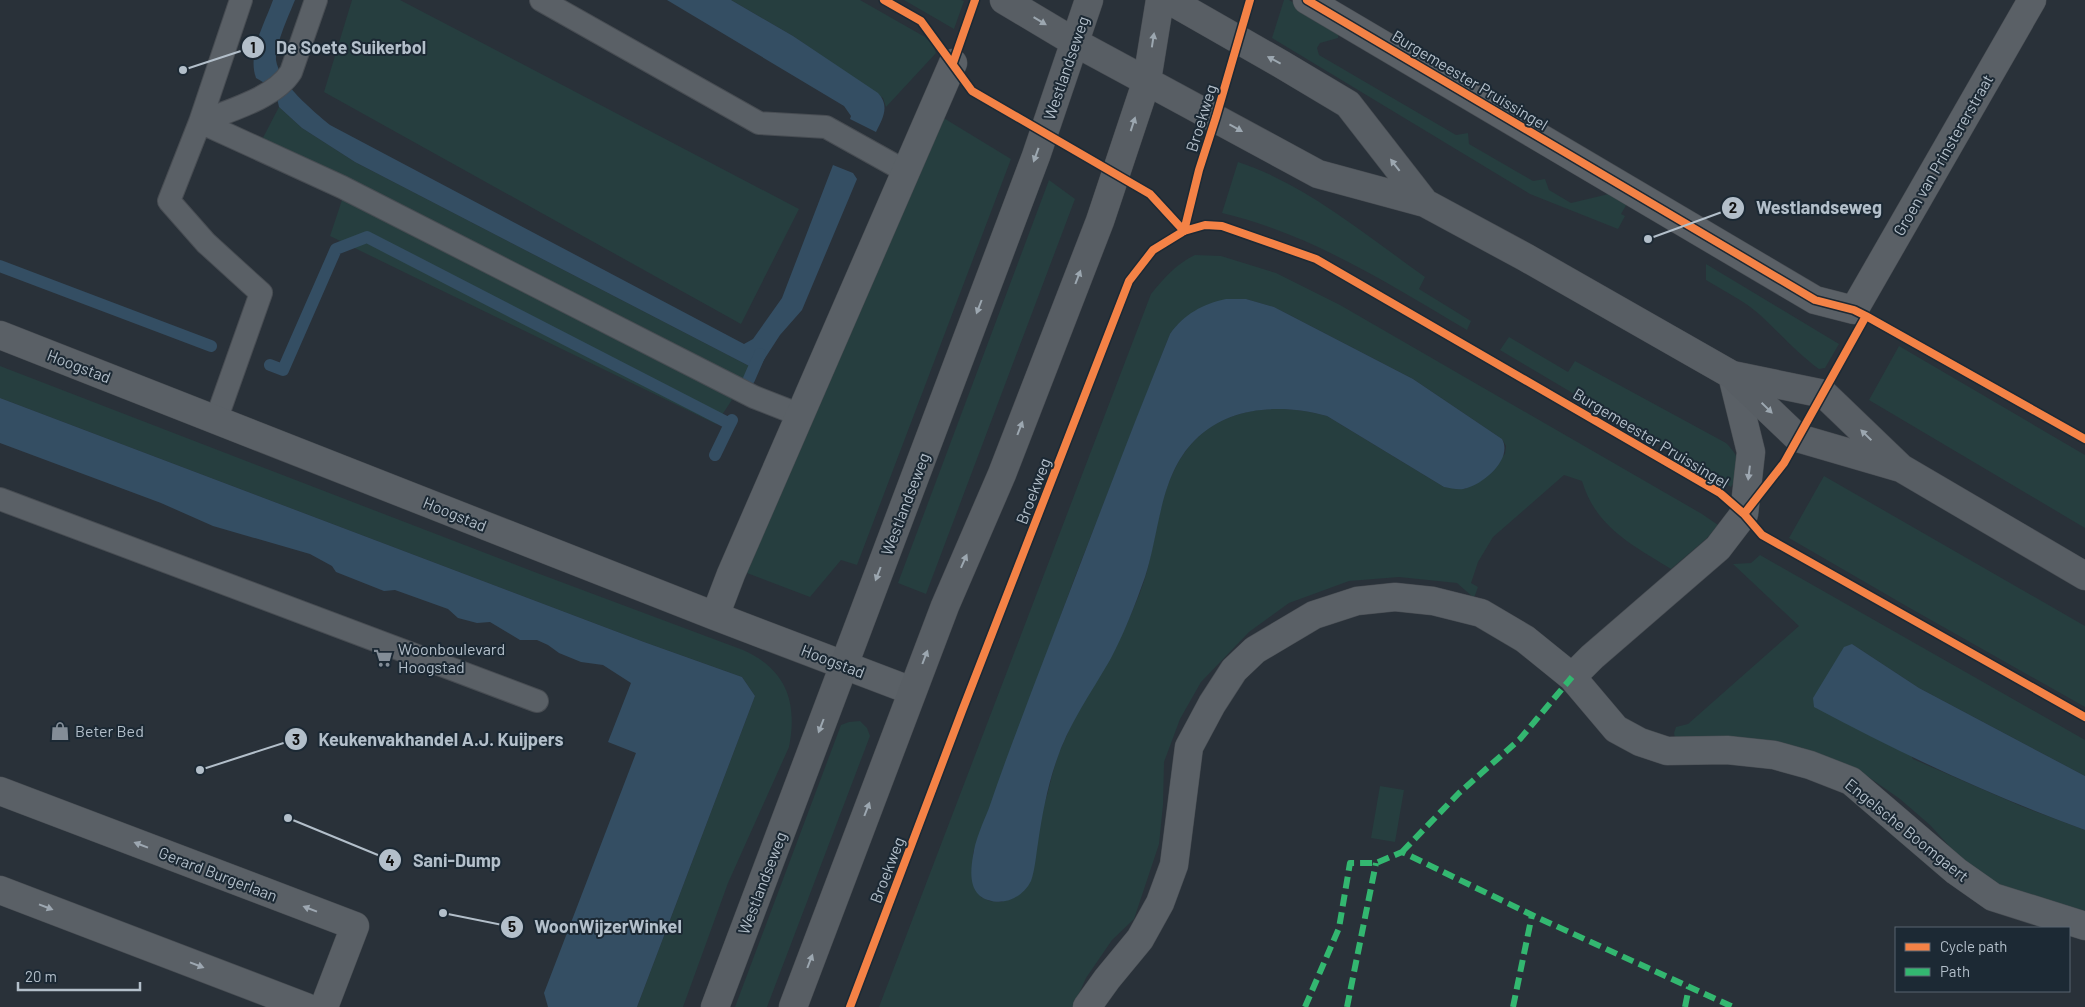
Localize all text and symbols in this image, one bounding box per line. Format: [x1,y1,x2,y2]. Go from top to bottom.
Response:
street label: Westlandseweg [1039,13,1092,122]
one-way arrow [1033,17,1046,26]
street label: Burgemeester Pruissingel [1389,25,1552,134]
callout: De Soete Suikerbol [240,31,436,64]
one-way arrow [1150,32,1158,48]
text: De Soete Suikerbol [276,36,426,58]
text: 1 [250,38,256,56]
one-way arrow [1267,56,1282,64]
street label: Groen van Prinstererstraat [1889,71,1997,239]
street label: Broekweg [1181,82,1220,154]
one-way arrow [1130,116,1137,131]
one-way arrow [1229,124,1244,132]
one-way arrow [1032,148,1040,163]
one-way arrow [1390,158,1400,171]
callout: Westlandseweg [1721,191,1892,224]
text: Westlandseweg [1756,196,1882,218]
text: 2 [1729,198,1737,216]
one-way arrow [1075,270,1083,284]
one-way arrow [975,300,983,315]
street label: Hoogstad [45,345,114,386]
street label: Burgemeester Pruissingel [1570,383,1733,492]
one-way arrow [1761,402,1773,414]
one-way arrow [1016,420,1024,435]
one-way arrow [1861,429,1873,441]
street label: Westlandseweg [876,450,933,558]
street label: Broekweg [1011,455,1054,527]
one-way arrow [1745,466,1753,482]
street label: Hoogstad [421,492,490,535]
one-way arrow [961,554,969,568]
one-way arrow [874,567,882,581]
place label: Woonboulevard Hoogstad [398,639,505,676]
street label: Hoogstad [799,640,868,681]
supermarket icon: Woonboulevard Hoogstad [372,647,394,669]
one-way arrow [921,650,929,664]
one-way arrow [817,719,825,734]
shop icon: Beter Bed [49,720,71,742]
place label: Beter Bed [75,721,144,740]
callout: Keukenvakhandel A.J. Kuijpers [283,723,573,756]
text: Keukenvakhandel A.J. Kuijpers [318,728,564,750]
text: 3 [292,730,300,748]
street label: Engelsche Boomgaert [1842,774,1973,885]
one-way arrow [863,801,871,816]
street label: Westlandseweg [733,829,790,937]
street label: Broekweg [865,834,908,906]
one-way arrow [134,841,149,848]
street label: Gerard Burgerlaan [156,842,280,905]
callout: Sani-Dump [378,844,511,877]
text: Sani-Dump [413,849,501,871]
text: 4 [385,851,395,869]
one-way arrow [38,904,53,911]
one-way arrow [302,905,317,913]
callout: WoonWijzerWinkel [500,910,692,943]
text: WoonWijzerWinkel [534,915,682,937]
text: 5 [508,917,516,935]
legend [1895,927,2070,992]
text: Cycle path [1940,937,2007,955]
one-way arrow [807,954,814,969]
scale bar [18,960,140,992]
one-way arrow [190,961,205,969]
text: Path [1940,962,1970,980]
text: 20 m [25,967,57,985]

